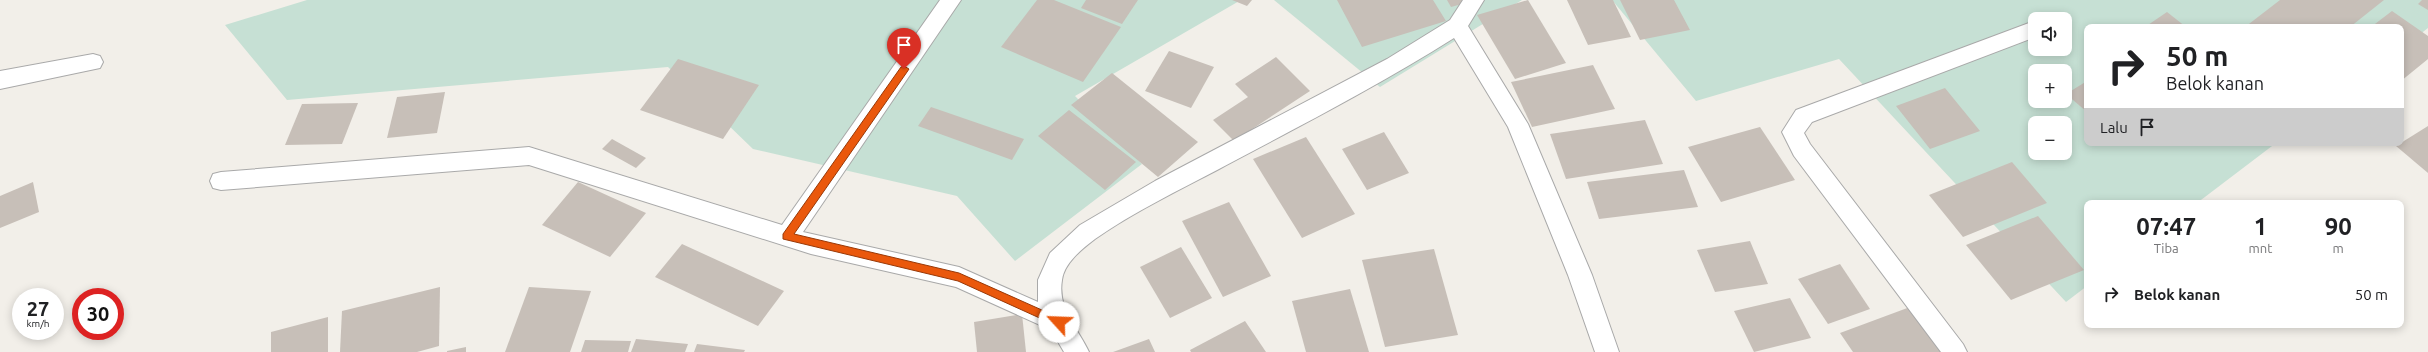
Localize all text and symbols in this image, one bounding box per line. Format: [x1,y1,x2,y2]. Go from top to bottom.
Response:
map controls [2028,12,2072,160]
button: sound [2028,12,2072,56]
pin [887,28,921,69]
icon: arrive [893,34,915,56]
icon: right [2100,40,2152,92]
text: 50 m [2166,40,2228,71]
button: + [2028,64,2072,108]
text: Belok kanan [2166,73,2264,93]
button: − [2028,116,2072,160]
icon: arrive [2136,116,2158,138]
text: Lalu [2100,119,2128,136]
text: 07:47 [2136,213,2196,240]
text: 1 [2254,213,2267,240]
text: 90 [2325,213,2352,240]
text: Tiba [2154,241,2179,255]
text: mnt [2249,241,2272,255]
text: m [2333,241,2344,255]
icon: right [2100,283,2122,305]
text: Belok kanan [2134,286,2220,303]
text: 50 m [2355,286,2388,303]
speed limit sign: 30 [72,288,124,340]
text: 27 [27,297,49,320]
position arrow [1038,301,1080,343]
text: km/h [26,318,50,329]

